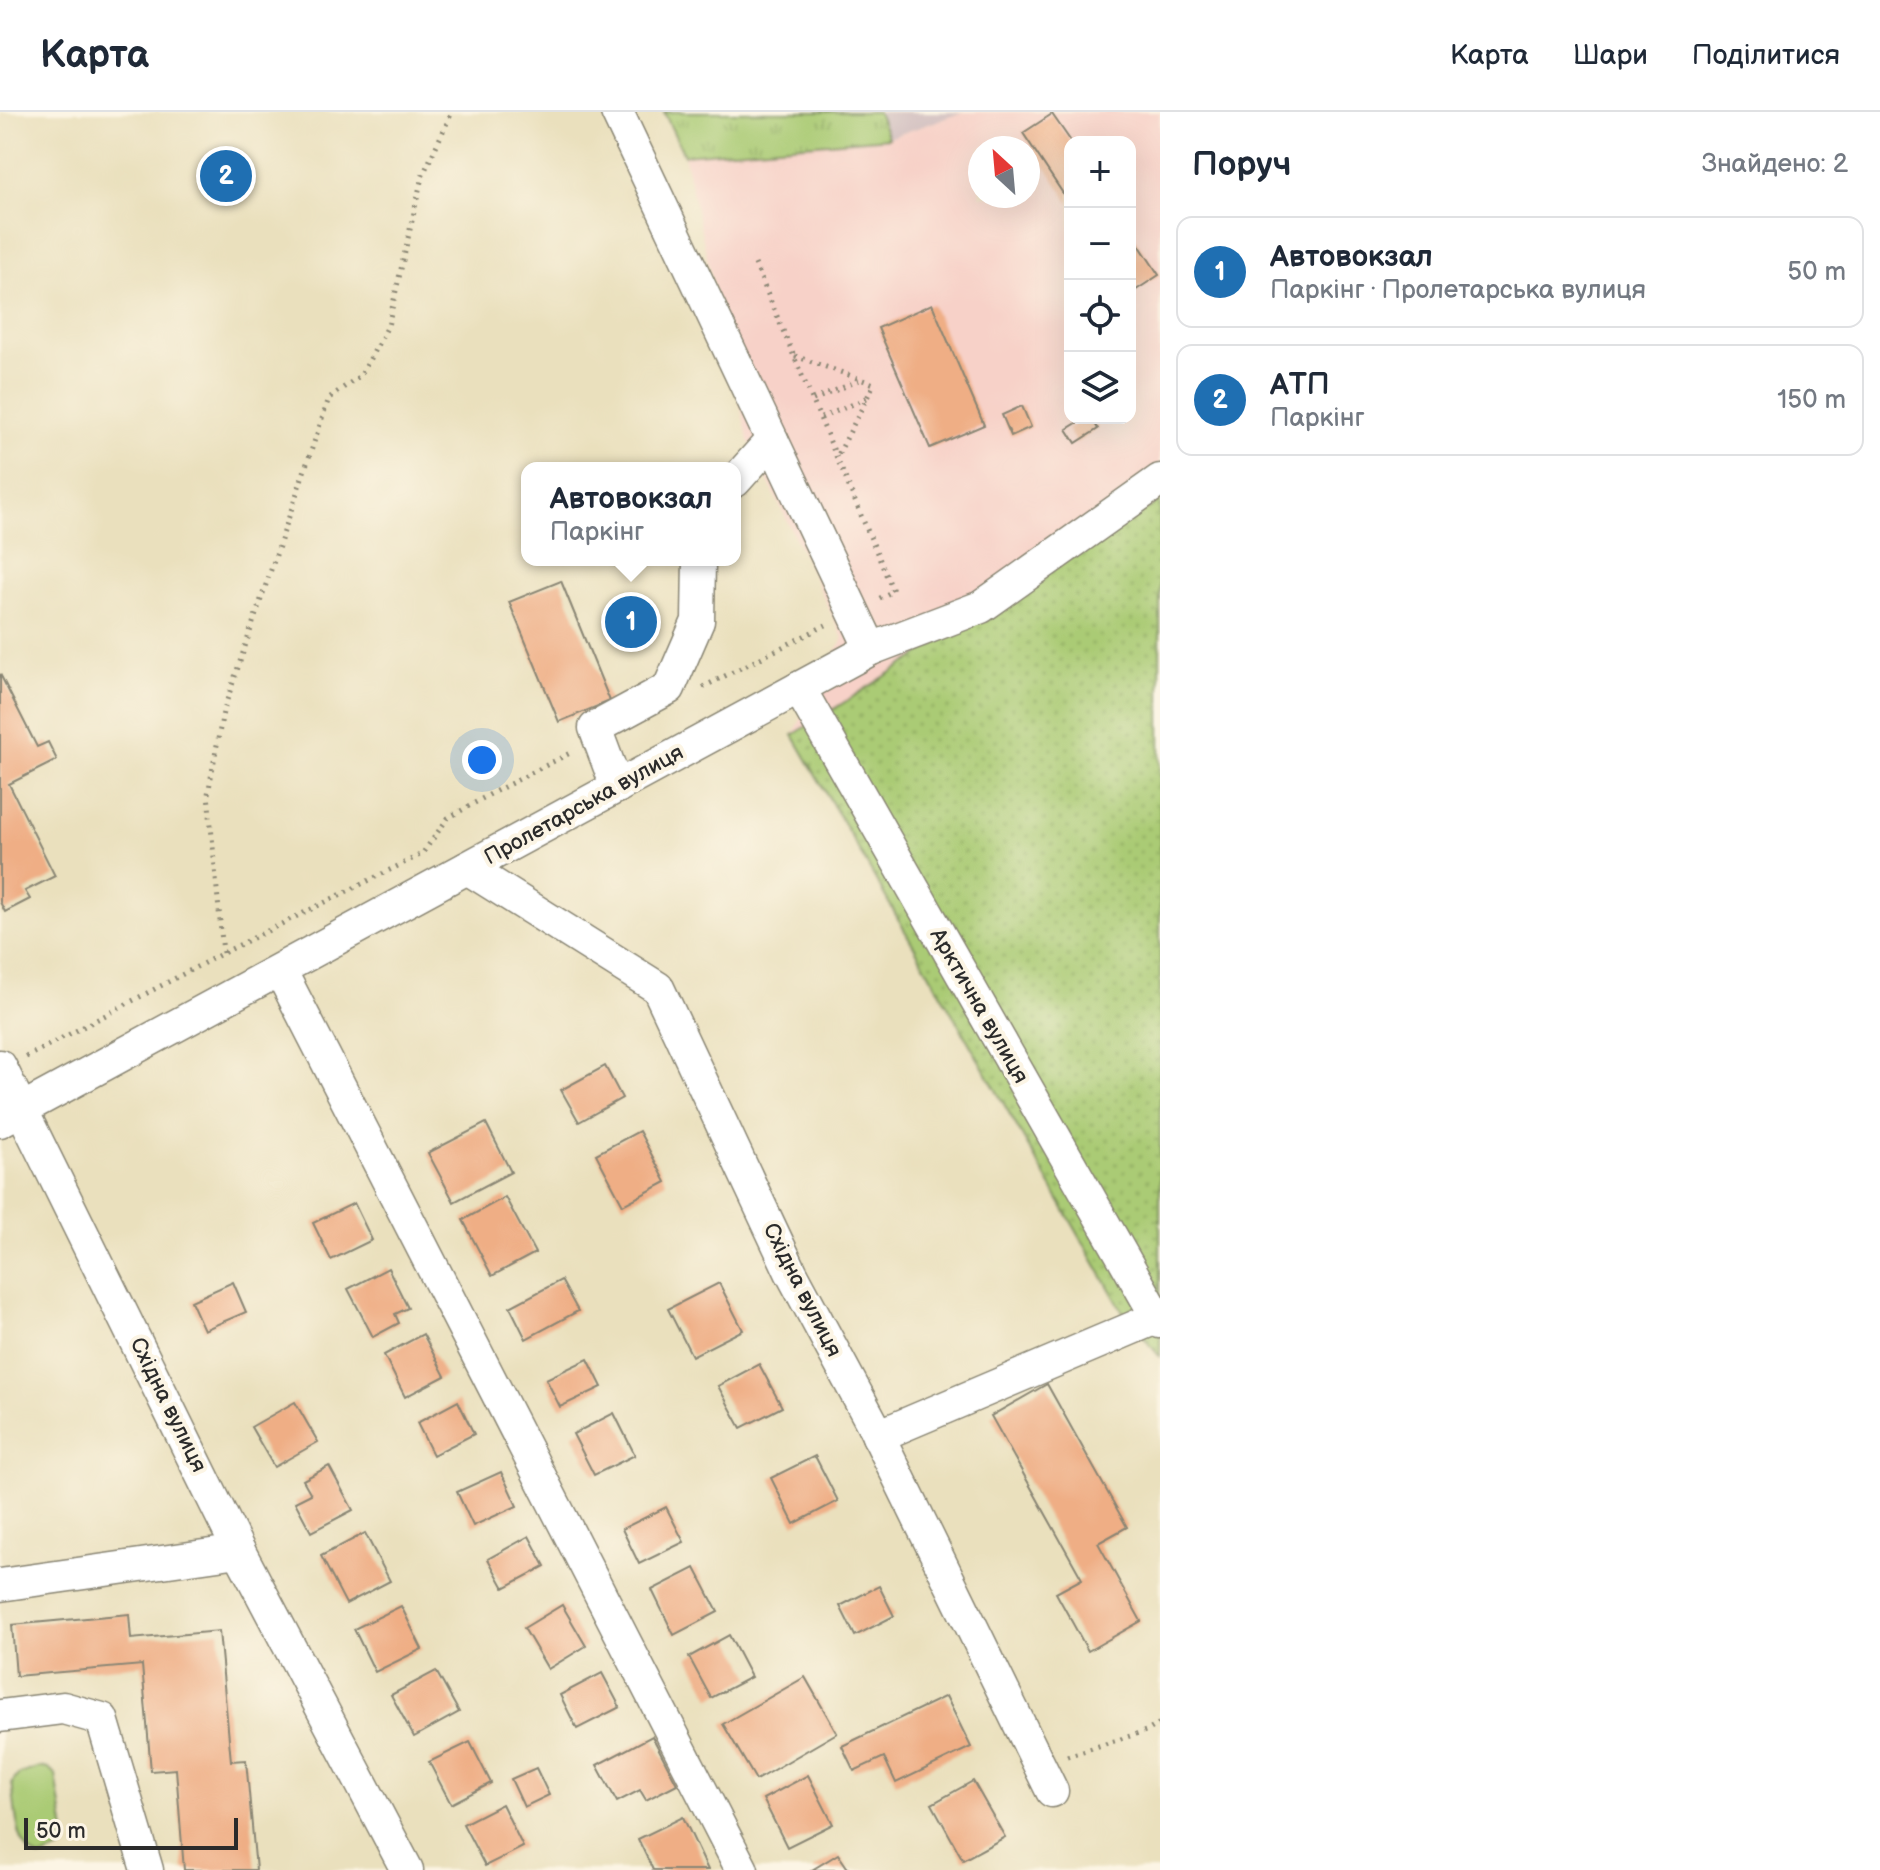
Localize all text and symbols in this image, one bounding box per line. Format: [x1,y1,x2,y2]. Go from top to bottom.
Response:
text: Карта [40,33,149,78]
text: Карта [1450,39,1529,72]
text: Шари [1573,39,1648,72]
text: Поділитися [1692,39,1840,72]
north arrow [968,136,1040,208]
map controls [1064,136,1136,424]
button: + [1064,136,1136,208]
text: Поруч [1192,144,1291,185]
pin: 2 [200,146,252,206]
text: Знайдено: 2 [1702,149,1848,180]
button: − [1064,208,1136,280]
text: Автовокзал [1270,239,1433,275]
text: 1 [1215,257,1225,288]
text: 50 m [1787,257,1846,288]
text: Паркінг · Пролетарська вулиця [1270,275,1646,306]
button: locate [1064,280,1136,352]
button: layers [1064,352,1136,424]
text: АТП [1270,367,1329,403]
text: 2 [1212,385,1228,416]
text: 150 m [1777,385,1846,416]
text: Паркінг [1270,403,1365,434]
popup [521,462,741,566]
text: Автовокзал [550,481,712,517]
text: Паркінг [550,517,644,548]
pin: 1 [605,592,657,652]
street label: Пролетарська вулиця [480,739,688,871]
your location [462,740,502,780]
street label: Арктична вулиця [923,923,1034,1088]
street label: Східна вулиця [757,1219,847,1361]
street label: Східна вулиця [124,1333,212,1477]
scale bar [24,1814,238,1850]
text: 50 m [36,1818,86,1845]

